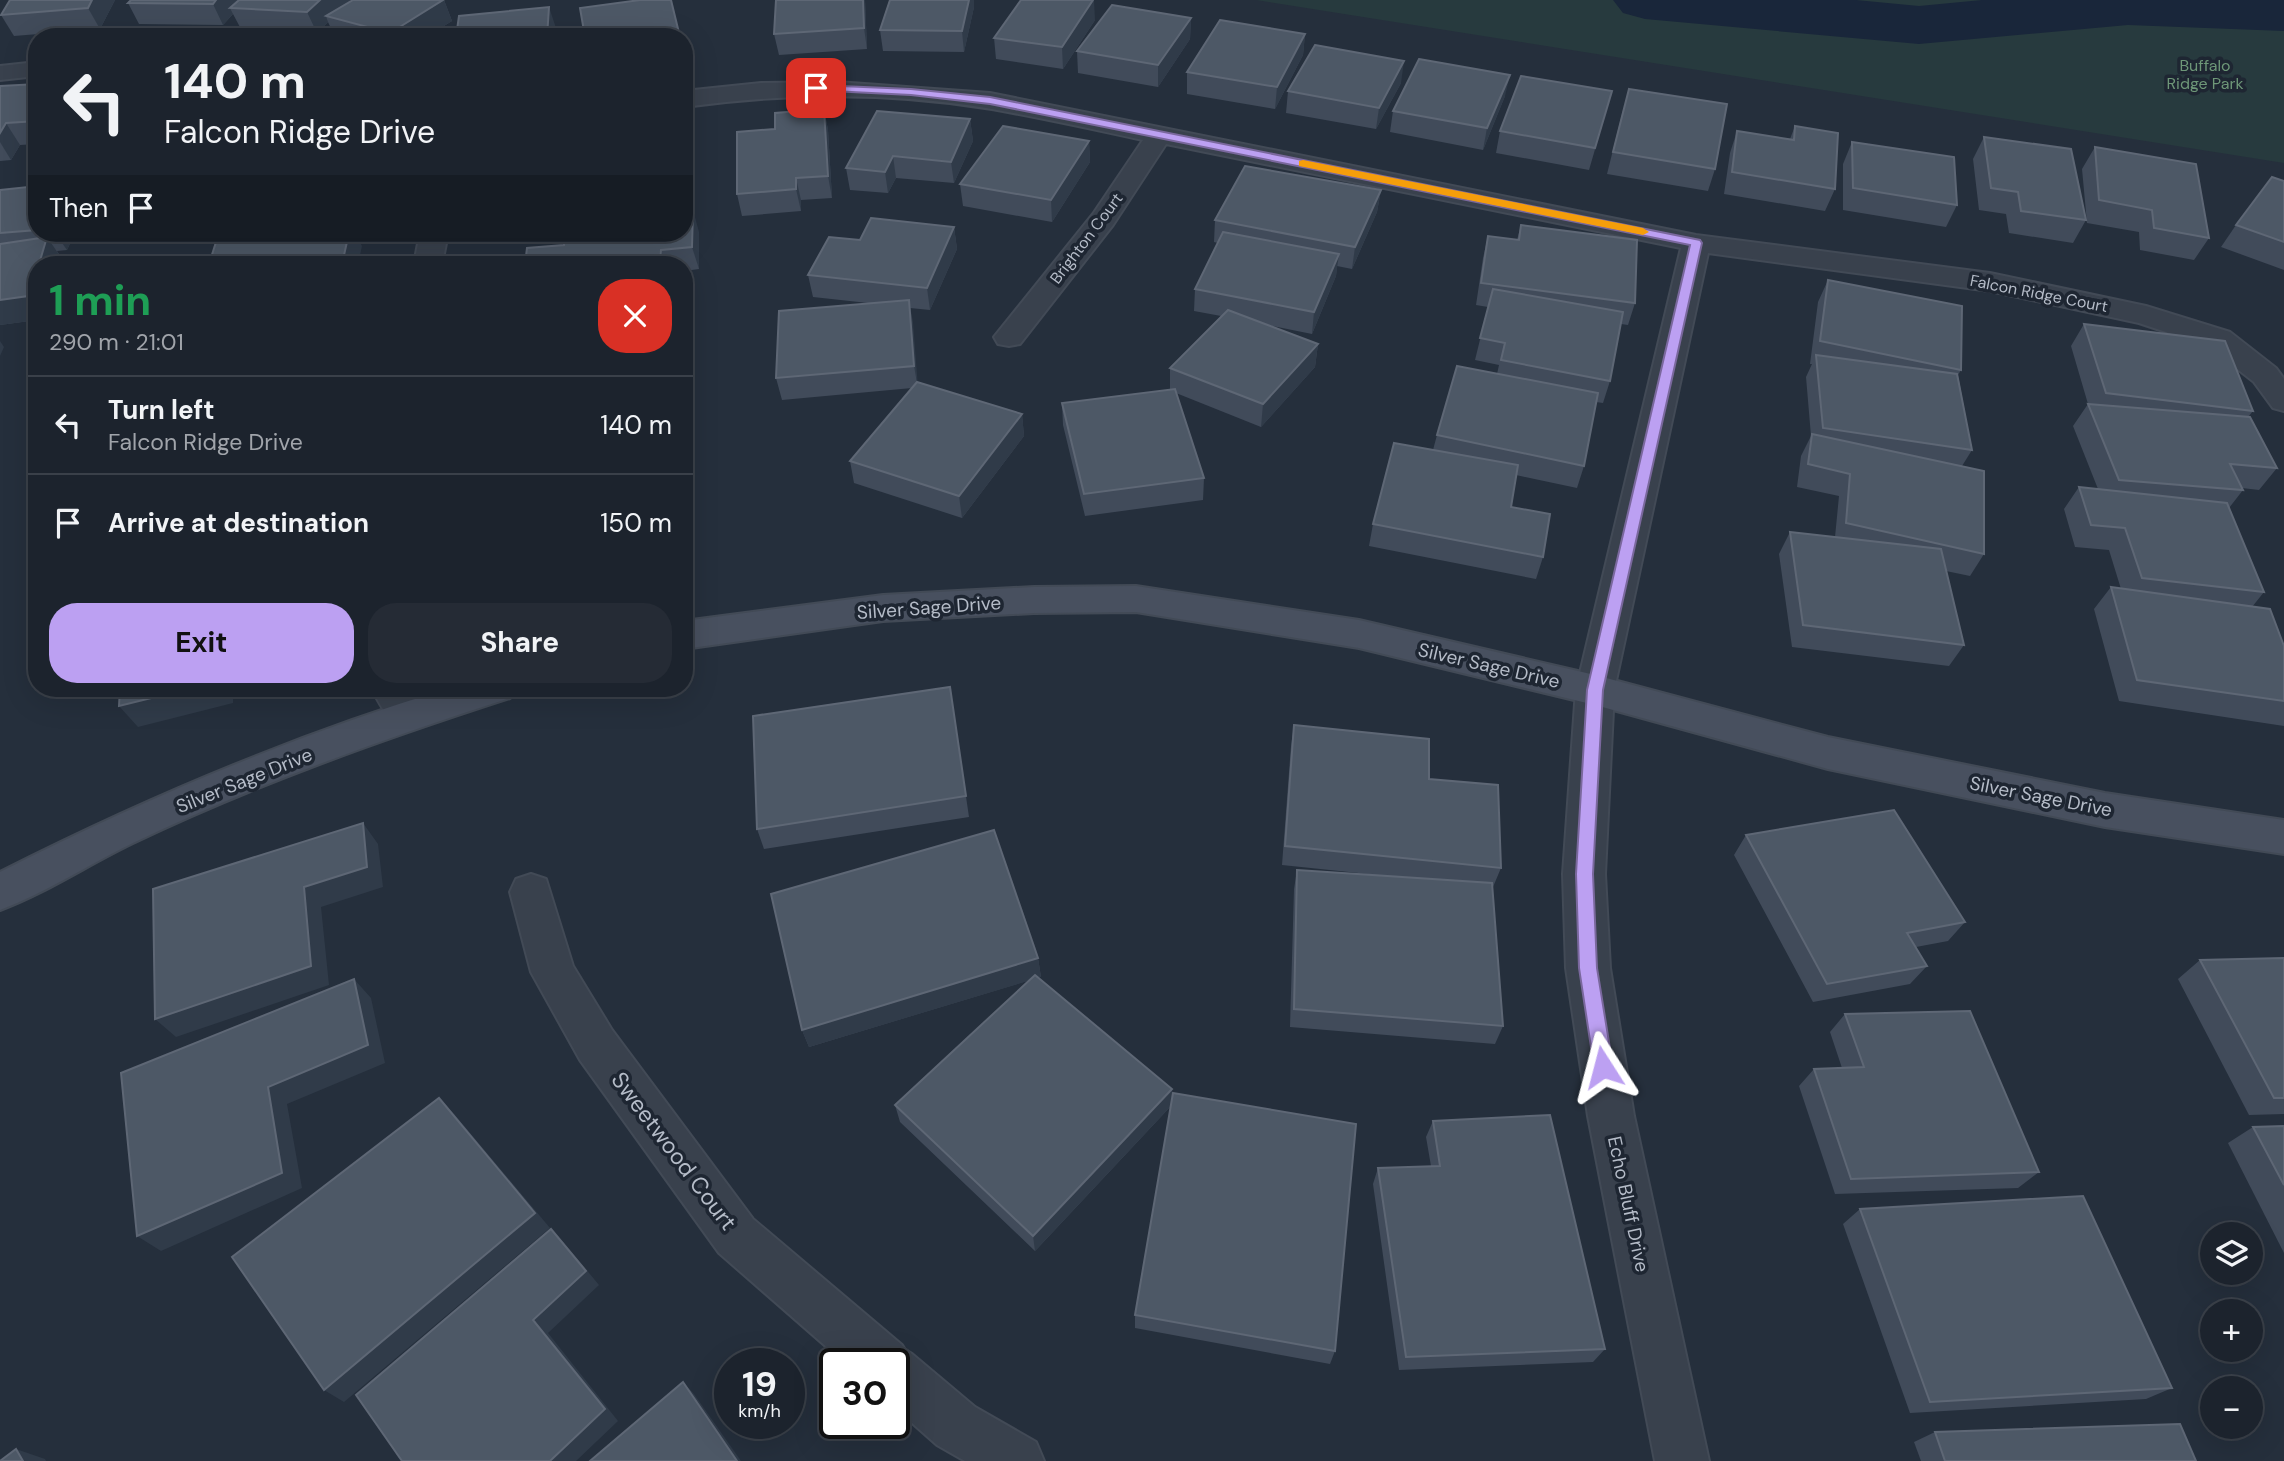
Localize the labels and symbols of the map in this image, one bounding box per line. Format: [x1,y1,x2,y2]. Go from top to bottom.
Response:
park label: Buffalo Ridge Park [2167,55,2243,94]
pin [786,58,846,118]
street label: Brighton Court [1045,189,1128,288]
street label: Falcon Ridge Court [1968,270,2110,317]
street label: Silver Sage Drive [856,590,1002,625]
street label: Silver Sage Drive [1416,637,1562,694]
street label: Silver Sage Drive [172,742,316,819]
street label: Silver Sage Drive [1968,770,2114,823]
position arrow [1566,1030,1640,1104]
street label: Sweetwood Court [605,1066,743,1236]
street label: Echo Bluff Drive [1602,1134,1655,1274]
speed limit sign: 30 [819,1348,910,1439]

